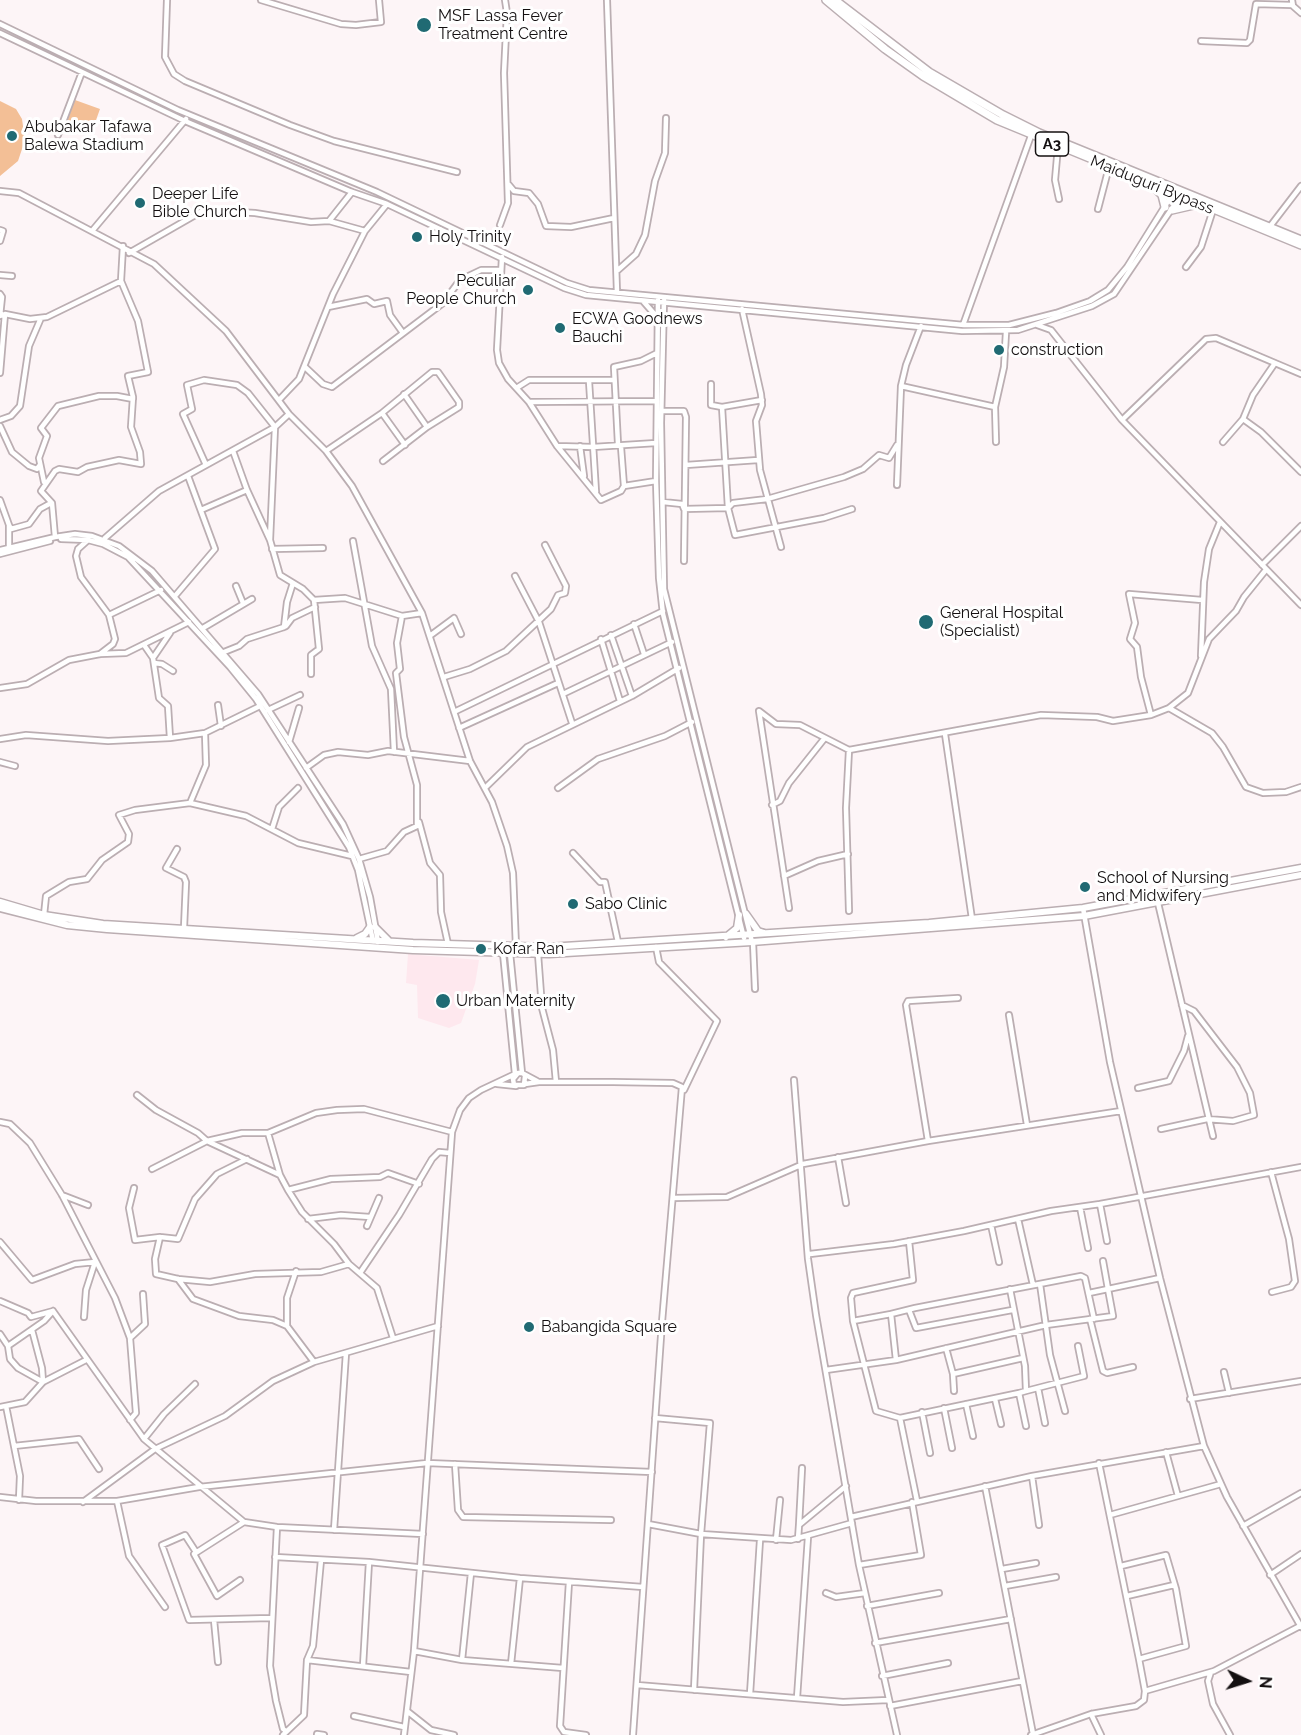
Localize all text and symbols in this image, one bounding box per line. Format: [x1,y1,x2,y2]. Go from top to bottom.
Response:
place label: MSF Lassa Fever Treatment Centre [438,6,568,44]
marker: MSF Lassa Fever Treatment Centre [415,16,433,34]
place label: Abubakar Tafawa Balewa Stadium [24,117,152,155]
marker: Abubakar Tafawa Balewa Stadium [5,129,19,143]
road number: A3 [1036,132,1068,156]
street label: Maiduguri Bypass [1087,151,1217,219]
place label: Deeper Life Bible Church [152,184,247,222]
marker: Deeper Life Bible Church [133,196,147,210]
place label: Holy Trinity [429,227,511,247]
marker: Holy Trinity [410,230,424,244]
place label: Peculiar People Church [406,271,516,309]
marker: Peculiar People Church [521,283,535,297]
place label: ECWA Goodnews Bauchi [572,309,702,347]
marker: ECWA Goodnews Bauchi [553,321,567,335]
place label: construction [1011,340,1103,360]
marker: construction [992,343,1006,357]
place label: General Hospital (Specialist) [940,603,1063,641]
marker: General Hospital (Specialist) [917,613,935,631]
place label: School of Nursing and Midwifery [1097,868,1229,906]
marker: School of Nursing and Midwifery [1078,880,1092,894]
place label: Sabo Clinic [585,894,667,914]
marker: Sabo Clinic [566,897,580,911]
place label: Kofar Ran [493,939,564,959]
marker: Kofar Ran [474,942,488,956]
place label: Urban Maternity [456,991,575,1011]
marker: Urban Maternity [434,992,452,1010]
place label: Babangida Square [541,1317,677,1337]
marker: Babangida Square [522,1320,536,1334]
north arrow [1217,1651,1277,1711]
text: N [1256,1676,1275,1689]

